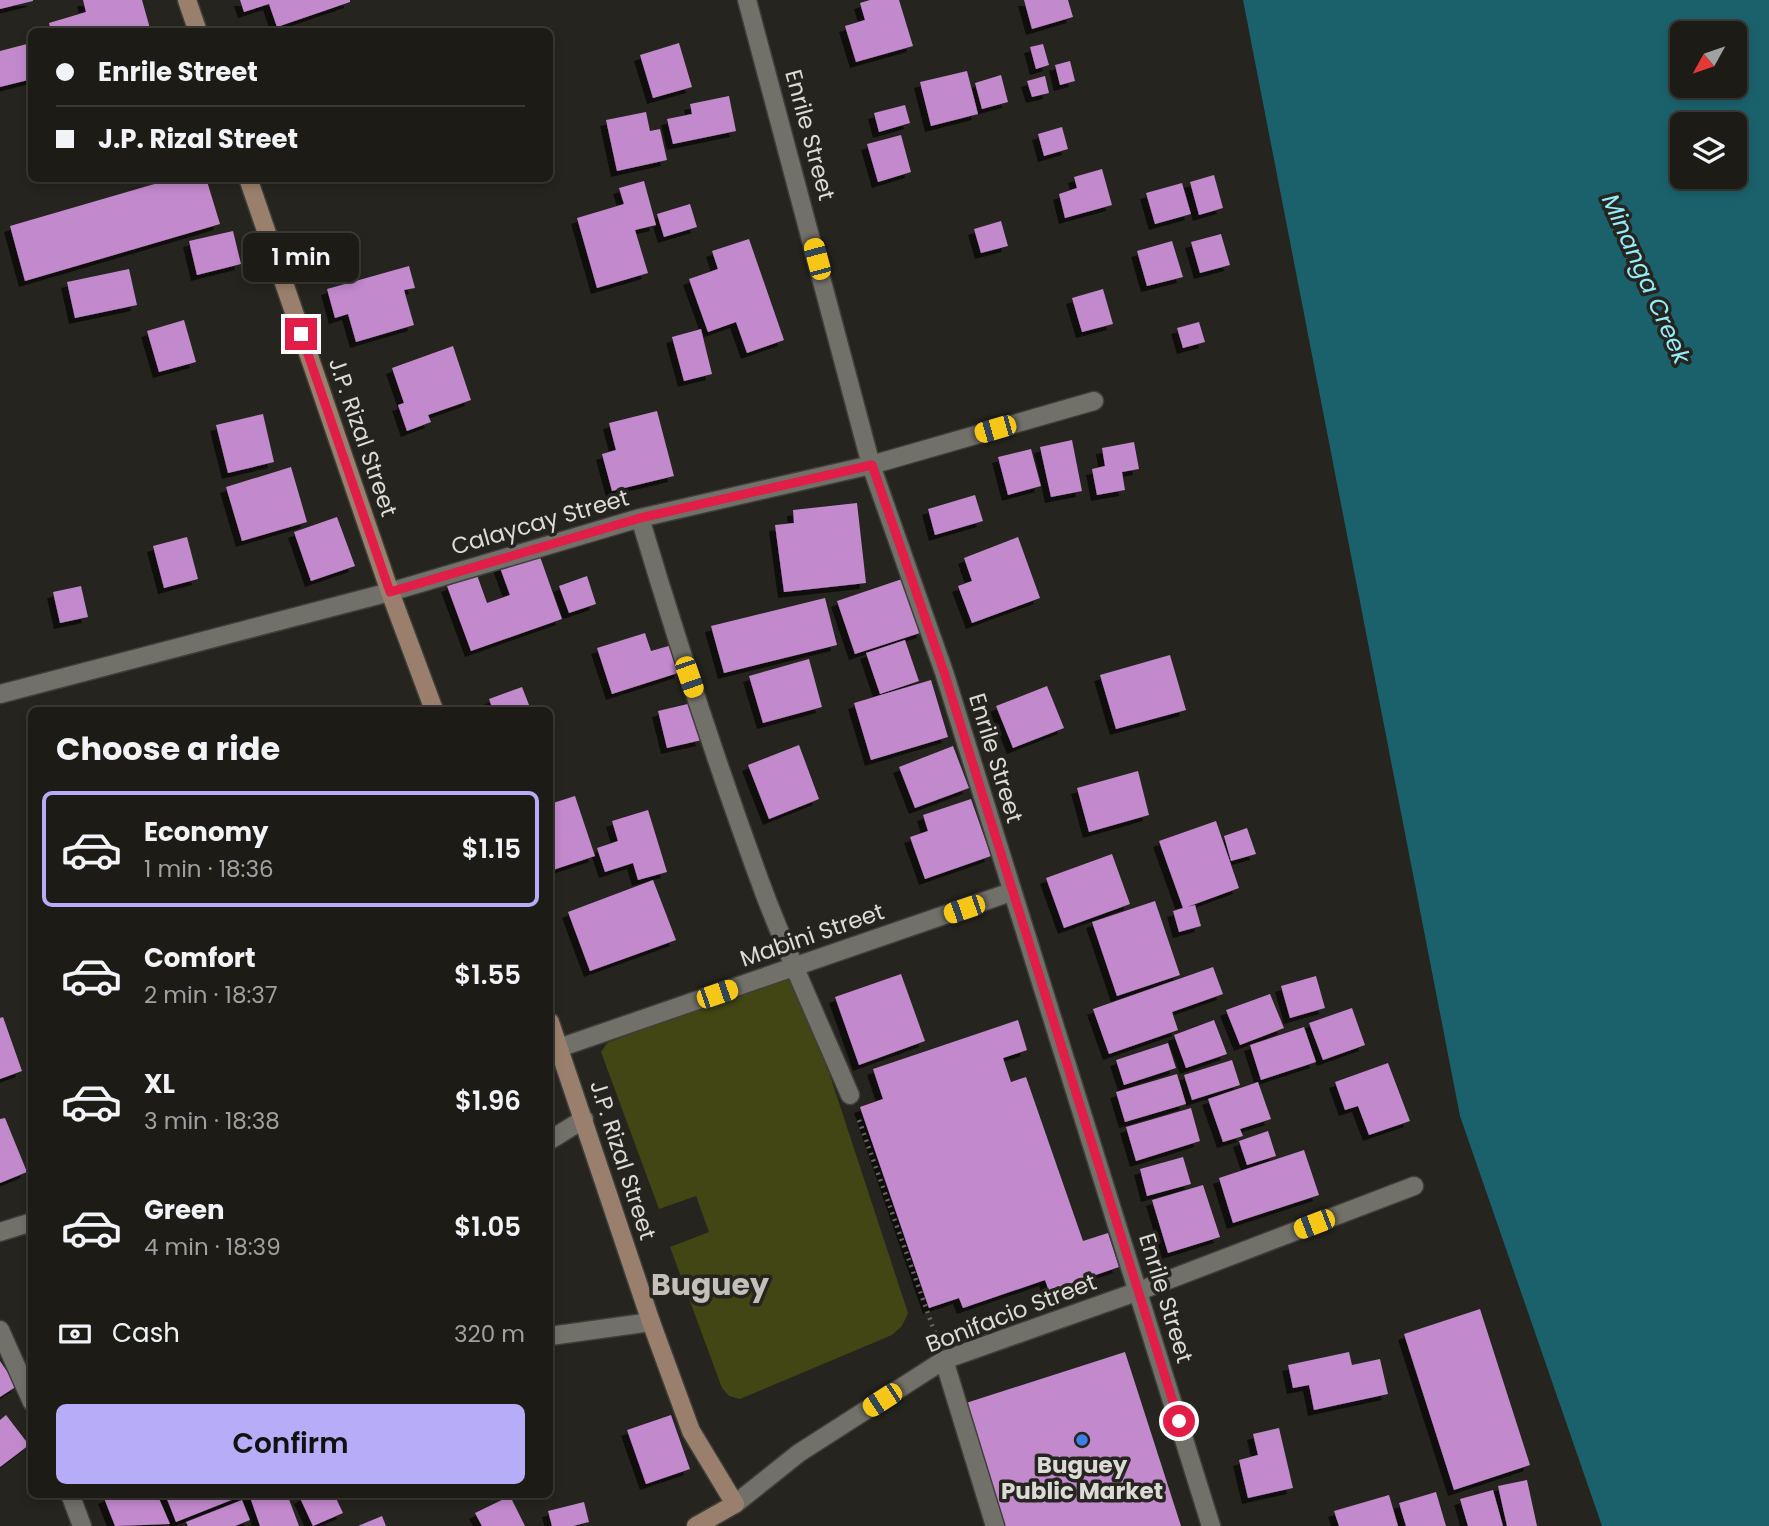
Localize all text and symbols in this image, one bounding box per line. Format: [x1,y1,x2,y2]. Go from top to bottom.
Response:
north arrow [1670,21,1746,98]
map controls [1670,21,1747,189]
text: Enrile Street [98,54,258,90]
street label: Enrile Street [777,66,843,204]
button: layers [1670,112,1747,189]
text: J.P. Rizal Street [98,121,298,157]
water label: Minanga Creek [1594,189,1699,370]
callout: 1 min [243,232,359,282]
car [802,236,833,282]
text: 1 min [271,241,331,273]
route end [285,318,317,350]
street label: J.P. Rizal Street [321,353,405,521]
car [972,413,1019,445]
street label: Calaycay Street [447,481,633,563]
car [673,654,706,700]
street label: Enrile Street [961,689,1031,827]
text: Choose a ride [56,726,280,771]
text: Economy [144,814,268,850]
icon: car [60,818,123,881]
text: $1.15 [462,831,521,867]
text: 1 min · 18:36 [144,853,274,885]
car [941,892,988,926]
street label: Mabini Street [736,895,888,975]
text: Comfort [144,940,256,976]
icon: car [60,944,123,1007]
text: $1.55 [454,957,521,993]
car [694,977,741,1011]
text: 2 min · 18:37 [144,979,277,1011]
text: XL [144,1066,175,1102]
icon: car [60,1070,123,1133]
street label: J.P. Rizal Street [582,1076,664,1244]
text: $1.96 [455,1083,521,1119]
text: 3 min · 18:38 [144,1105,280,1137]
text: Green [144,1192,225,1228]
icon: car [60,1196,123,1259]
car [1291,1207,1338,1241]
text: $1.05 [454,1209,521,1245]
street label: Enrile Street [1131,1229,1201,1367]
text: 4 min · 18:39 [144,1231,281,1263]
district label: Buguey [651,1263,769,1306]
street label: Bonifacio Street [921,1266,1101,1360]
icon: cash [56,1315,94,1353]
text: Cash [112,1315,180,1351]
text: 320 m [454,1318,525,1350]
car [859,1380,906,1420]
button: Confirm [56,1404,525,1484]
route start [1163,1405,1195,1437]
marker: Buguey Public Market [1074,1432,1090,1448]
place label: Buguey Public Market [1001,1449,1163,1507]

